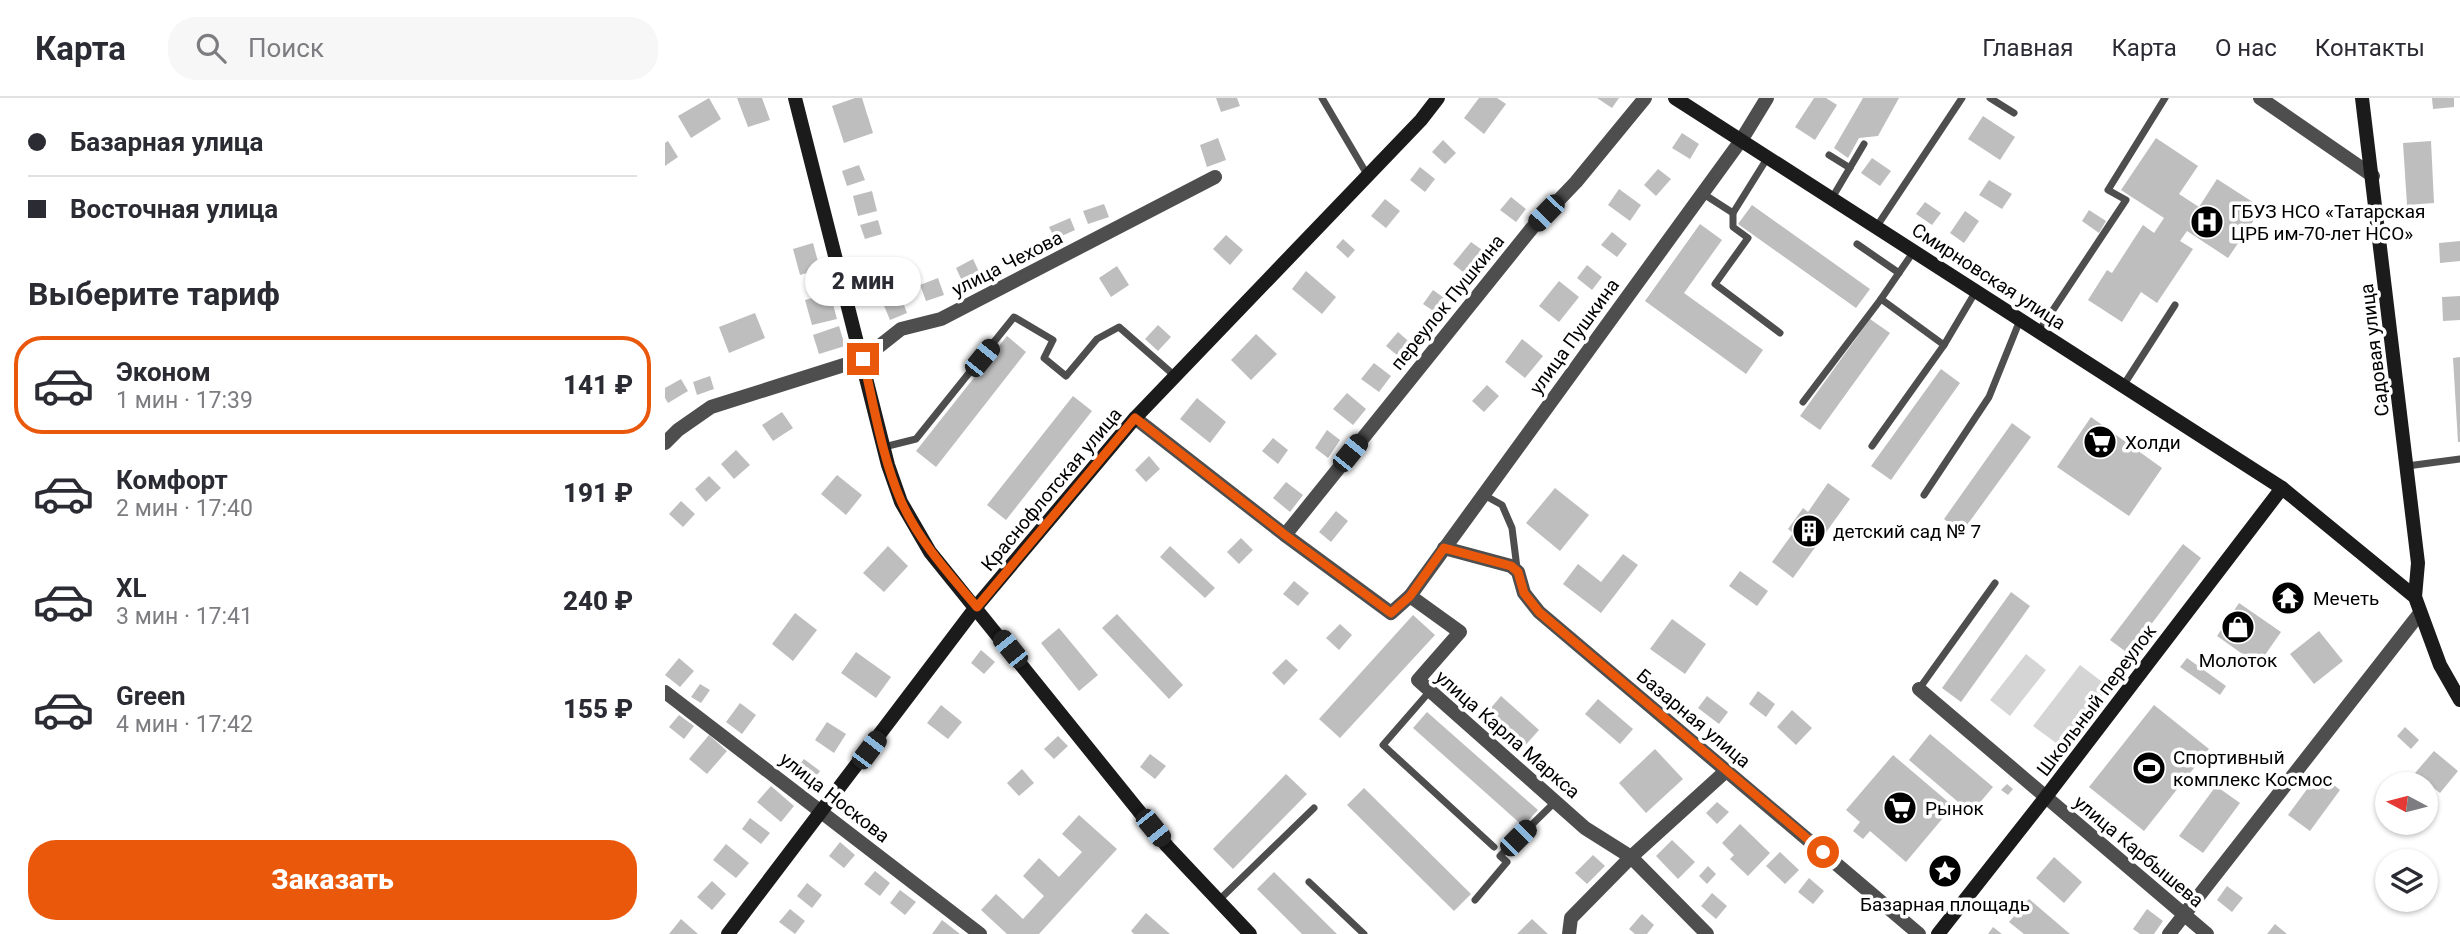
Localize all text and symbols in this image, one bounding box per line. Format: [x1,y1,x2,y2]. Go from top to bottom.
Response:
search box [168,17,658,80]
text: Карта [35,29,126,68]
icon: search [192,29,230,67]
text: Поиск [248,33,324,63]
text: Главная [1982,34,2073,62]
text: Карта [2111,34,2177,62]
text: О нас [2215,34,2277,62]
text: Контакты [2315,34,2425,62]
text: Базарная улица [70,127,264,157]
car [1524,191,1569,235]
text: Восточная улица [70,194,278,224]
place label: ГБУЗ НСО «Татарская ЦРБ им-70-лет НСО» [2231,200,2425,245]
hospital icon: ГБУЗ НСО «Татарская ЦРБ им-70-лет НСО» [2188,203,2226,241]
street label: Смирновская улица [1908,218,2070,335]
street label: улица Чехова [948,226,1066,301]
street label: переулок Пушкина [1386,230,1509,375]
callout: 2 мин [805,258,921,306]
text: 2 мин [832,268,894,295]
street label: улица Пушкина [1525,274,1624,399]
text: Выберите тариф [28,275,280,313]
street label: Садовая улица [2355,282,2394,418]
car [961,335,1004,381]
route end [847,343,879,375]
icon: car [32,354,95,417]
text: Эконом [116,357,211,387]
text: 141 ₽ [563,370,633,400]
text: 1 мин · 17:39 [116,387,253,414]
street label: Краснофлотская улица [976,403,1126,576]
supermarket icon: Холди [2081,423,2119,461]
car [1329,430,1372,476]
place label: Холди [2125,431,2181,454]
icon: car [32,462,95,525]
text: Комфорт [116,465,228,495]
text: 191 ₽ [563,478,633,508]
text: 2 мин · 17:40 [116,495,253,522]
building icon: детский сад № 7 [1790,512,1828,550]
place label: детский сад № 7 [1833,520,1981,543]
icon: car [32,570,95,633]
text: XL [116,573,147,603]
temple icon: Мечеть [2269,579,2307,617]
text: 240 ₽ [563,586,633,616]
place label: Мечеть [2313,587,2379,610]
text: 3 мин · 17:41 [116,603,253,630]
shop icon: Молоток [2219,608,2257,646]
street label: Школьный переулок [2032,619,2161,781]
car [989,626,1032,672]
place label: Молоток [2199,649,2278,672]
street label: Базарная улица [1632,664,1755,773]
street label: улица Карла Маркса [1431,665,1585,803]
icon: car [32,678,95,741]
text: Green [116,681,186,711]
text: 155 ₽ [563,694,633,724]
text: 4 мин · 17:42 [116,711,253,738]
car [848,727,891,773]
place label: Спортивный комплекс Космос [2173,746,2332,791]
street label: улица Носкова [775,747,894,847]
sports icon: Спортивный комплекс Космос [2130,749,2168,787]
north arrow [2375,772,2438,835]
map controls [2375,772,2438,912]
supermarket icon: Рынок [1881,789,1919,827]
street label: улица Карбышева [2069,791,2208,912]
place label: Рынок [1925,797,1985,820]
car [1132,805,1175,851]
car [1496,816,1541,860]
route start [1807,836,1839,868]
button: Заказать [28,840,637,920]
button: layers [2375,849,2438,912]
place icon: Базарная площадь [1926,852,1964,890]
place label: Базарная площадь [1860,893,2030,916]

